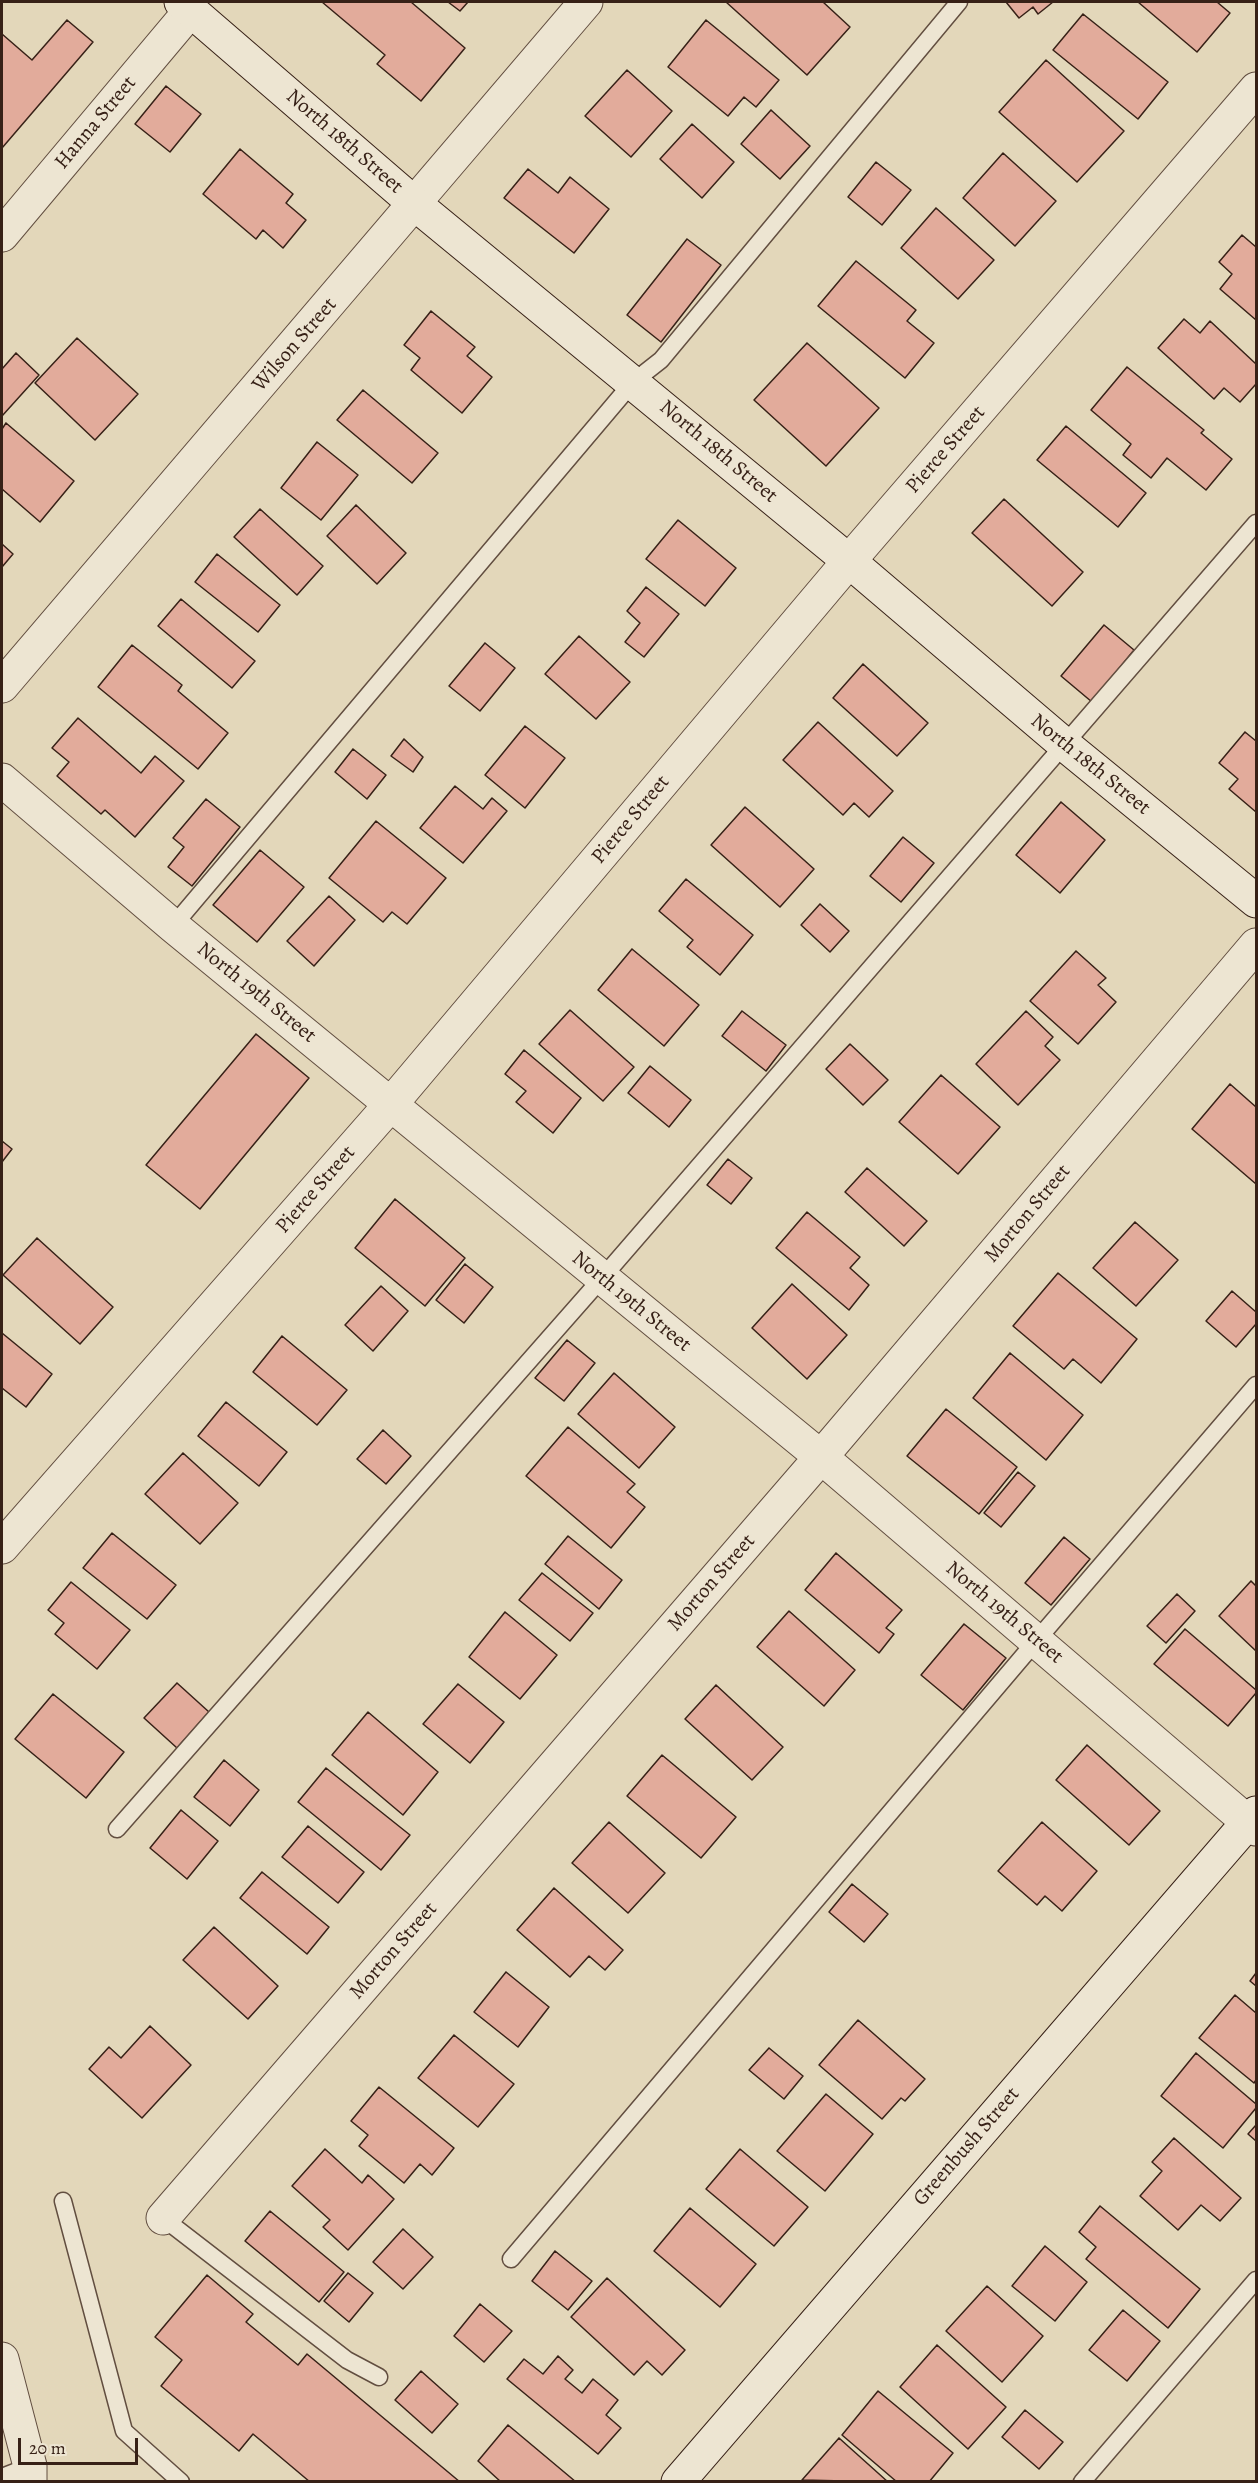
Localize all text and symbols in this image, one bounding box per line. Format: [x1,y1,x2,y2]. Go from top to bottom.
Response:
street label: Hanna Street [50,71,142,175]
street label: North 18th Street [280,84,408,200]
street label: Wilson Street [247,293,343,397]
street label: North 18th Street [654,395,782,509]
street label: Pierce Street [901,401,991,499]
street label: North 18th Street [1025,709,1155,821]
street label: Pierce Street [587,770,675,870]
street label: North 19th Street [191,937,321,1049]
street label: Pierce Street [271,1141,361,1239]
street label: Morton Street [980,1160,1076,1268]
street label: North 19th Street [566,1246,696,1358]
street label: Morton Street [663,1529,761,1637]
street label: North 19th Street [940,1556,1068,1670]
street label: Morton Street [345,1897,443,2005]
street label: Greenbush Street [909,2082,1025,2212]
scale bar [21,2426,141,2464]
text: 20 m [29,2436,66,2460]

